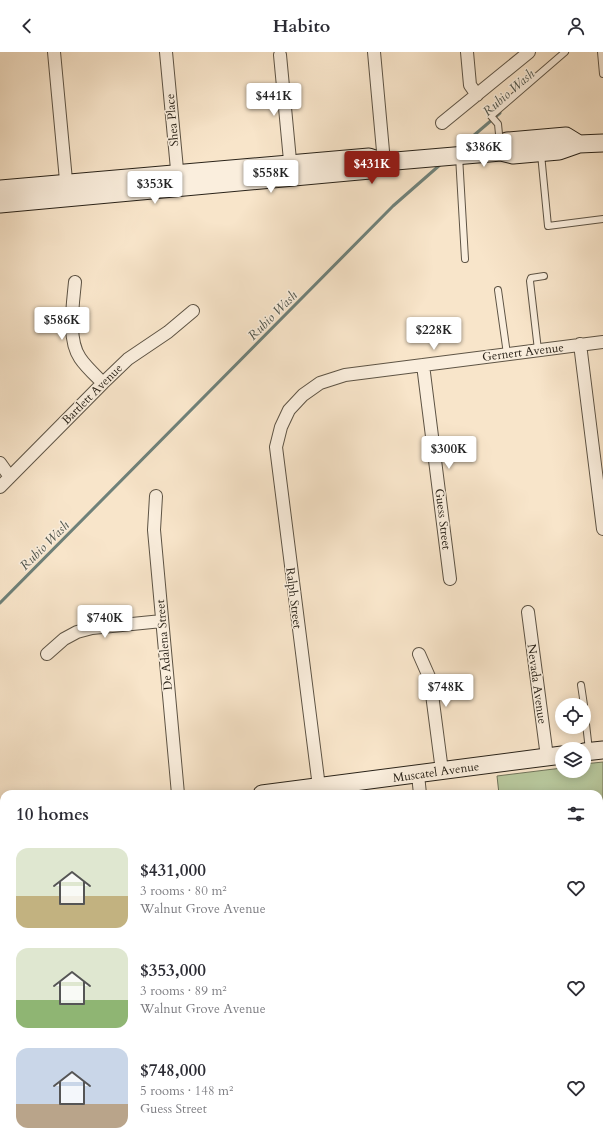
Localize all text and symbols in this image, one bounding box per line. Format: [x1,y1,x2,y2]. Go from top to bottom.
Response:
text: Habito [273,14,330,39]
icon: back [16,15,38,37]
icon: person [565,15,587,37]
water label: Rubio Wash [479,65,539,120]
pin: $441K [246,83,302,117]
text: $441K [255,87,293,105]
street label: Shea Place [162,93,182,147]
pin: $386K [456,134,512,168]
text: $386K [465,138,503,156]
pin: $431K [344,151,400,185]
text: $431K [353,155,391,173]
pin: $558K [243,160,299,194]
text: $558K [252,164,290,182]
pin: $353K [127,171,183,205]
text: $353K [136,175,174,193]
water label: Rubio Wash [244,286,302,344]
pin: $586K [34,307,90,341]
text: $586K [43,311,81,329]
pin: $228K [406,317,462,351]
text: $228K [415,321,453,339]
street label: Gernert Avenue [481,339,565,365]
street label: Bartlett Avenue [58,360,126,428]
pin: $300K [421,436,477,470]
text: $300K [430,440,468,458]
street label: Guess Street [431,487,455,551]
water label: Rubio Wash [16,516,74,574]
street label: Ralph Street [282,566,306,630]
street label: De Adalena Street [152,599,176,691]
pin: $740K [77,605,133,639]
text: $740K [86,609,124,627]
street label: Nevada Avenue [523,643,551,725]
pin: $748K [418,674,474,708]
text: $748K [427,678,465,696]
map controls [555,698,591,778]
button: locate [555,698,591,734]
button: layers [555,742,591,778]
street label: Muscatel Avenue [392,758,480,786]
text: 10 homes [16,803,89,826]
icon: filters [565,803,587,825]
text: $431,000 [140,859,206,882]
icon: home [48,864,96,912]
icon: heart [565,877,587,899]
text: 3 rooms · 80 m² [140,882,227,900]
text: Walnut Grove Avenue [140,900,266,918]
text: $353,000 [140,959,206,982]
icon: home [48,964,96,1012]
icon: heart [565,977,587,999]
text: 3 rooms · 89 m² [140,982,227,1000]
text: Walnut Grove Avenue [140,1000,266,1018]
text: $748,000 [140,1059,206,1082]
icon: home [48,1064,96,1112]
icon: heart [565,1077,587,1099]
text: 5 rooms · 148 m² [140,1082,233,1100]
text: Guess Street [140,1100,207,1118]

